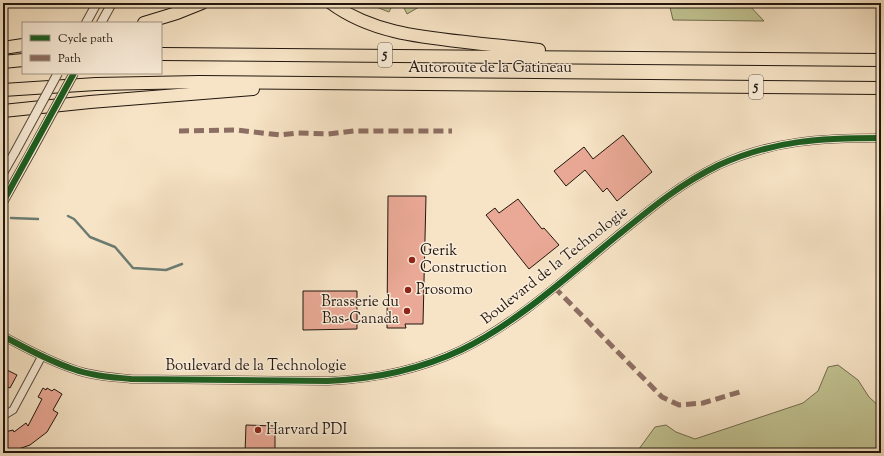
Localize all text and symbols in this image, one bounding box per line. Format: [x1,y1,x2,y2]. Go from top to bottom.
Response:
legend [22,22,162,74]
text: Cycle path [58,30,113,48]
road number: 5 [378,43,392,67]
text: Path [58,50,81,68]
street label: Autoroute de la Gatineau [408,58,572,79]
road number: 5 [749,75,763,99]
street label: Boulevard de la Technologie [477,202,633,330]
place label: Gerik Construction [420,241,507,279]
marker: Gerik Construction [407,255,417,265]
place label: Prosomo [416,280,473,301]
marker: Prosomo [403,285,413,295]
place label: Brasserie du Bas-Canada [321,292,399,330]
marker: Brasserie du Bas-Canada [402,306,412,316]
street label: Boulevard de la Technologie [165,356,347,377]
place label: Harvard PDI [266,420,347,441]
marker: Harvard PDI [253,425,263,435]

